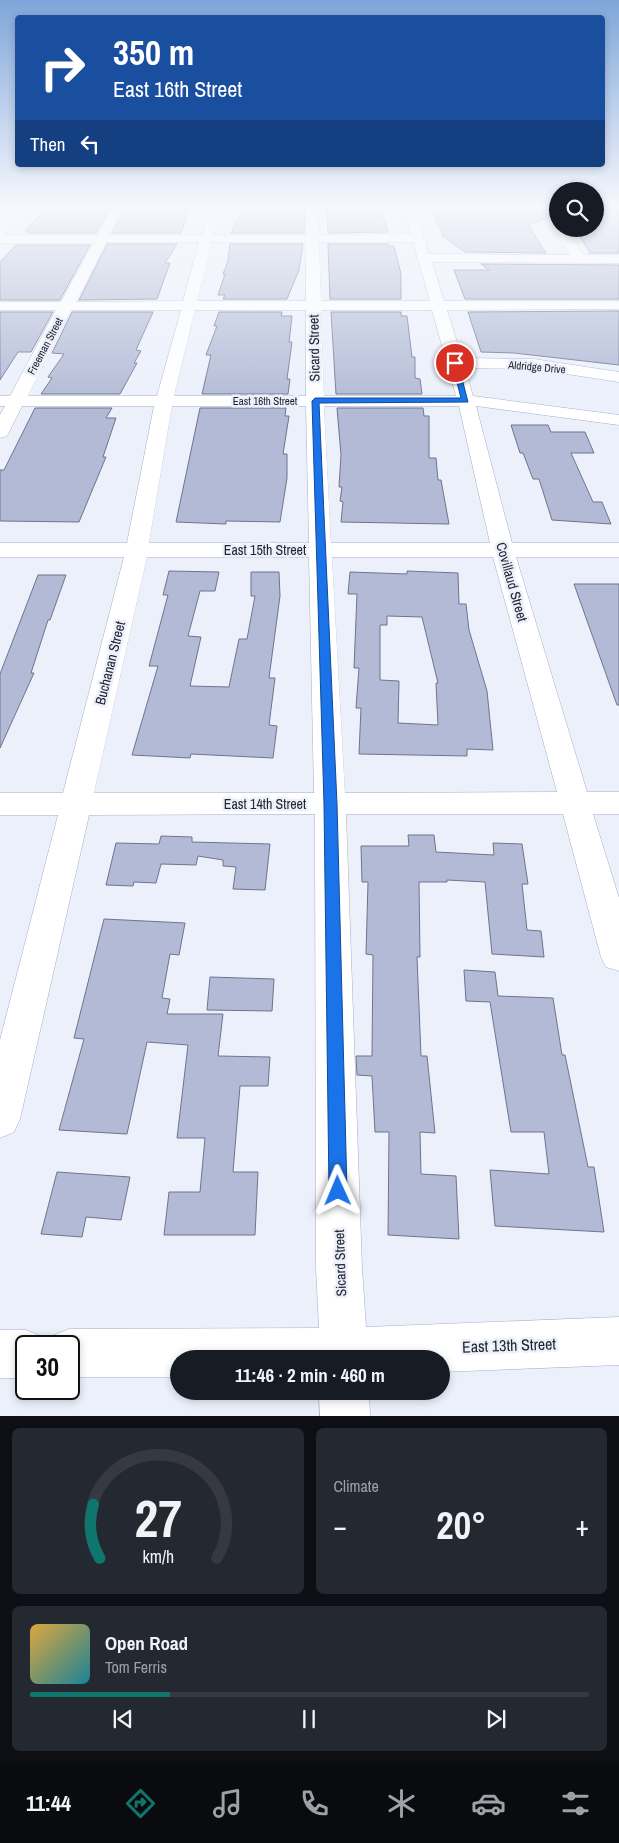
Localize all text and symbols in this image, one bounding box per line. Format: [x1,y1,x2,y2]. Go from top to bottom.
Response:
text: 350 m [113,29,194,76]
icon: right [30,35,95,100]
text: East 16th Street [113,74,242,104]
icon: left [76,130,104,158]
text: Then [30,131,66,157]
map controls [549,182,604,237]
button: search [549,182,604,237]
street label: Sicard Street [304,314,324,382]
street label: Freeman Street [24,315,66,377]
pin [434,342,476,384]
icon: arrive [441,349,469,377]
street label: Aldridge Drive [507,357,566,376]
street label: East 16th Street [233,394,298,408]
street label: Covillaud Street [492,540,532,624]
street label: East 15th Street [224,541,306,559]
street label: Buchanan Street [91,619,129,707]
street label: East 14th Street [224,795,306,813]
position arrow [311,1164,363,1216]
street label: Sicard Street [330,1229,350,1297]
street label: East 13th Street [462,1332,557,1358]
speed limit sign: 30 [15,1335,80,1400]
text: 11:46 · 2 min · 460 m [235,1362,385,1388]
text: Climate [334,1475,379,1497]
text: 27 [134,1483,181,1553]
text: 20° [436,1500,486,1551]
text: − [334,1507,347,1545]
text: + [576,1507,589,1545]
text: km/h [142,1545,174,1569]
text: Open Road [105,1630,188,1656]
text: Tom Ferris [105,1656,167,1678]
icon: previous [109,1705,137,1733]
icon: pause [295,1705,323,1733]
icon: next [482,1705,510,1733]
icon: directions [123,1786,158,1821]
icon: music [210,1786,245,1821]
icon: phone [297,1786,332,1821]
icon: climate [384,1786,419,1821]
icon: car [471,1786,506,1821]
icon: filters [558,1786,593,1821]
text: 11:44 [26,1788,71,1818]

